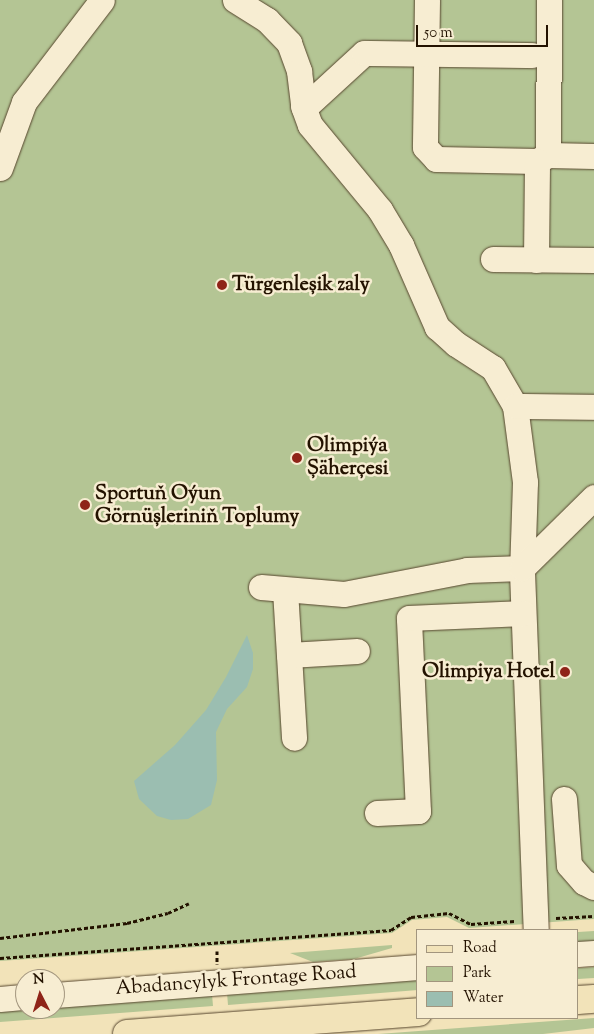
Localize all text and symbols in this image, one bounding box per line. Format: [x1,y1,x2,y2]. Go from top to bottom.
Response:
scale bar [419,15,552,47]
text: 50 m [424,23,453,44]
place label: Türgenleşik zaly [232,273,370,297]
marker: Türgenleşik zaly [216,279,228,291]
place label: Olimpiýa Şäherçesi [307,434,388,481]
marker: Olimpiýa Şäherçesi [291,452,303,464]
place label: Sportuň Oýun Görnüşleriniň Toplumy [95,482,299,529]
marker: Sportuň Oýun Görnüşleriniň Toplumy [79,499,91,511]
place label: Olimpiya Hotel [422,660,555,684]
marker: Olimpiya Hotel [559,666,571,678]
legend [416,929,579,1019]
text: Road [463,938,497,959]
street label: Abadancylyk Frontage Road [115,961,357,1001]
text: Park [463,963,492,984]
north arrow [15,969,65,1019]
text: N [32,970,45,991]
text: Water [463,988,503,1009]

